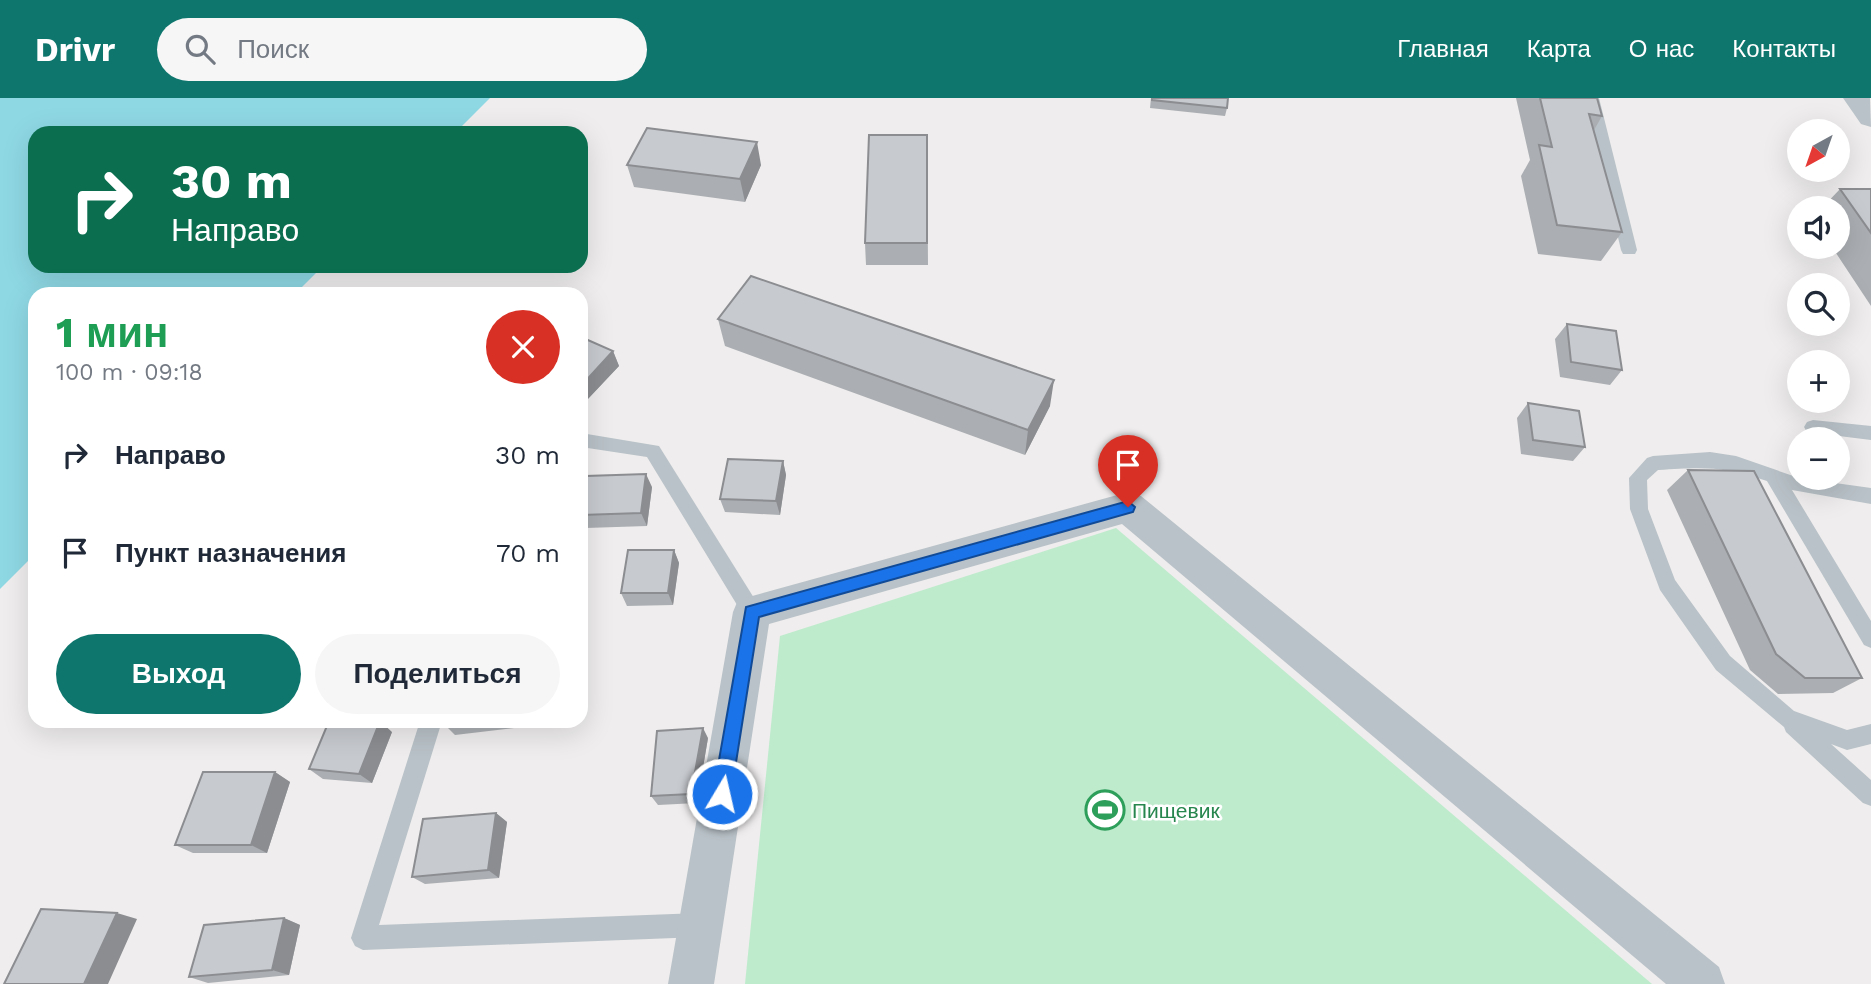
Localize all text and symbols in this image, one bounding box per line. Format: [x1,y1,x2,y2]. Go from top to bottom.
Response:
search box [157,18,647,81]
text: Drivr [35,30,115,69]
icon: search [181,30,219,68]
text: Поиск [237,34,309,64]
text: Главная [1397,35,1489,63]
text: Карта [1527,35,1591,63]
text: О нас [1629,35,1694,63]
text: Контакты [1732,35,1836,63]
north arrow [1787,119,1850,182]
map controls [1787,119,1850,490]
text: 30 m [171,152,292,210]
icon: right [56,154,147,245]
button: sound [1787,196,1850,259]
text: Направо [171,211,299,249]
button: search [1787,273,1850,336]
text: 1 мин [56,308,168,357]
button: close [486,310,560,384]
button: + [1787,350,1850,413]
text: 100 m · 09:18 [56,359,203,386]
button: − [1787,427,1850,490]
pin [1098,435,1158,507]
icon: right [56,436,94,474]
text: Направо [115,440,226,470]
text: 30 m [495,440,560,470]
icon: arrive [1109,446,1147,484]
icon: arrive [56,534,94,572]
text: Пункт назначения [115,538,346,568]
text: 70 m [496,538,560,568]
button: Выход [56,634,301,714]
button: Поделиться [315,634,560,714]
position arrow [685,757,759,831]
sports icon: Пищевик [1084,789,1126,831]
place label: Пищевик [1132,798,1220,823]

